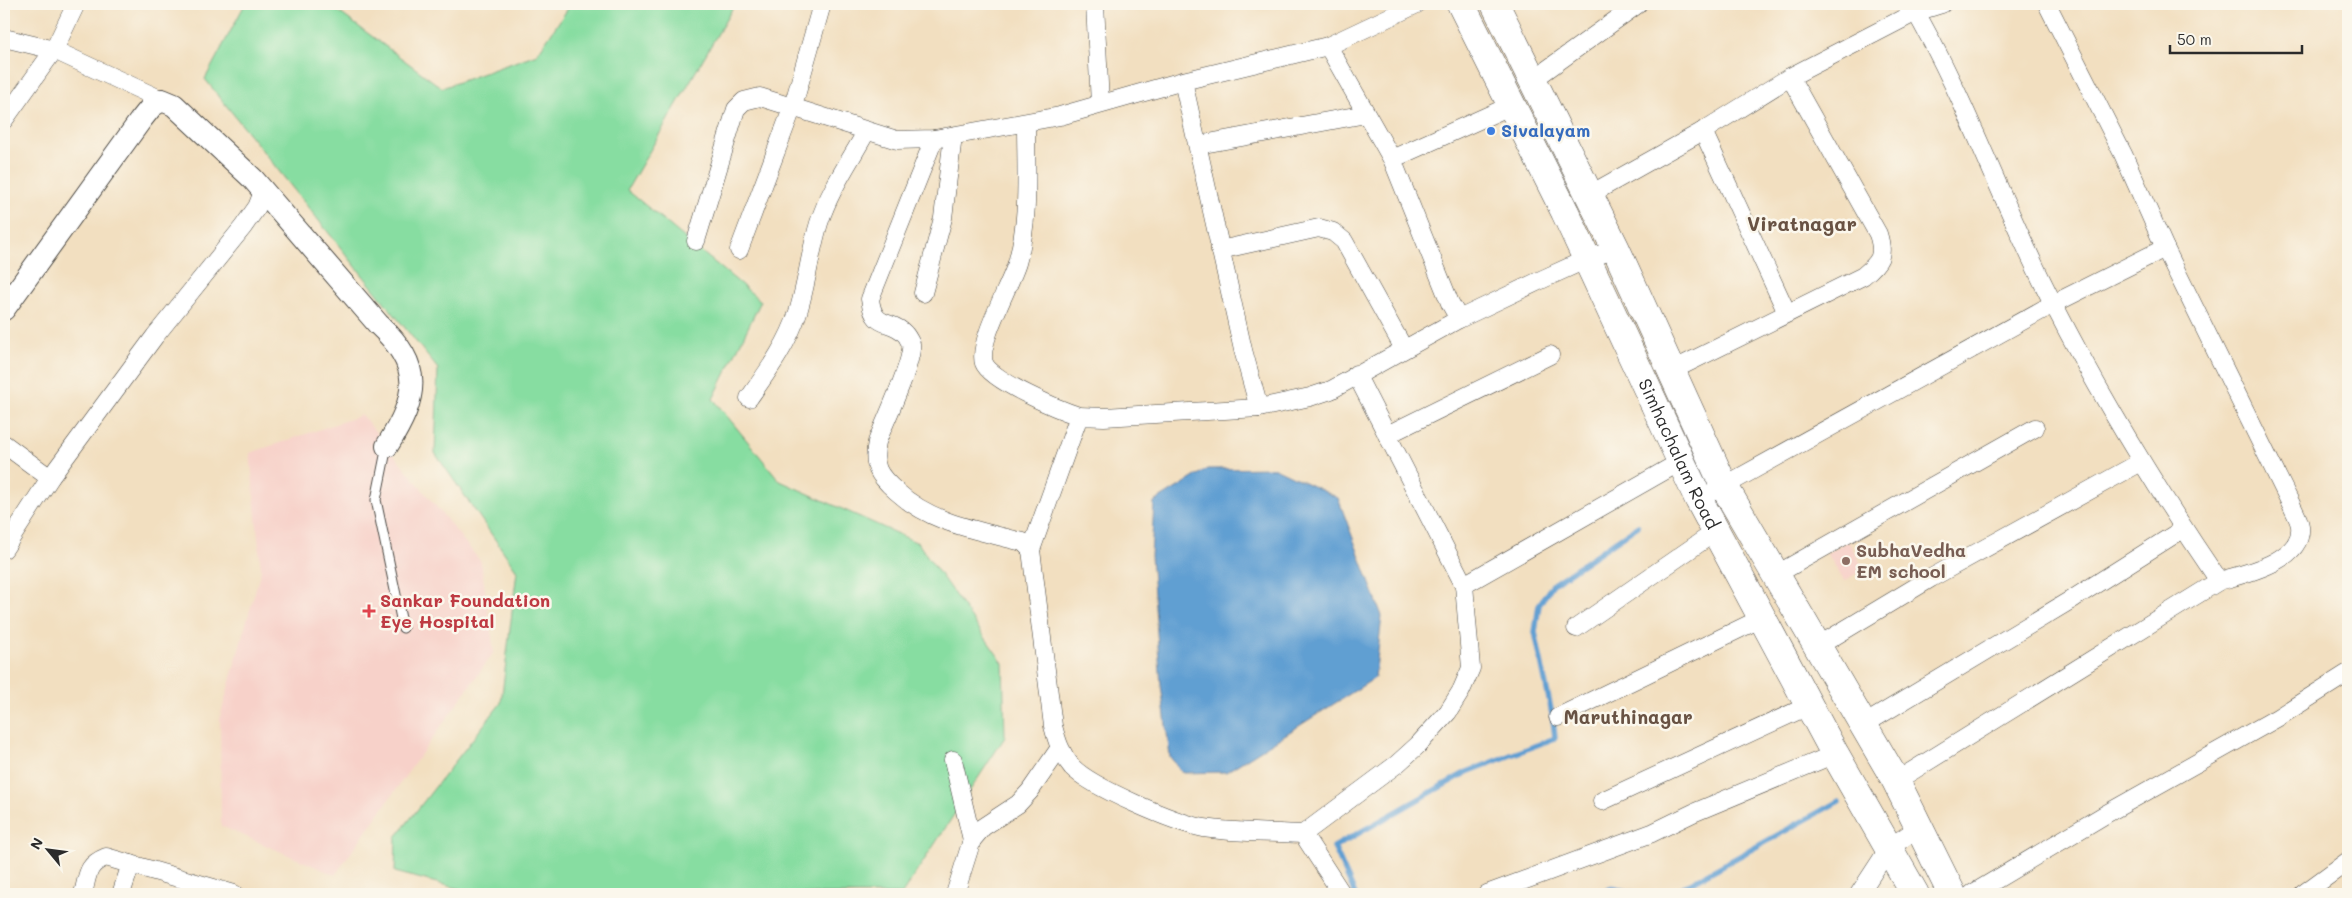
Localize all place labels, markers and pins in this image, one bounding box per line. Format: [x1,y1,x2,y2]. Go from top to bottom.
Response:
place label: Sivalayam [1501,118,1590,142]
marker: Sivalayam [1485,125,1497,137]
place label: SubhaVedha EM school [1856,538,1966,583]
marker: SubhaVedha EM school [1840,555,1852,567]
place label: Sankar Foundation Eye Hospital [380,588,550,633]
marker: Sankar Foundation Eye Hospital [362,604,376,618]

